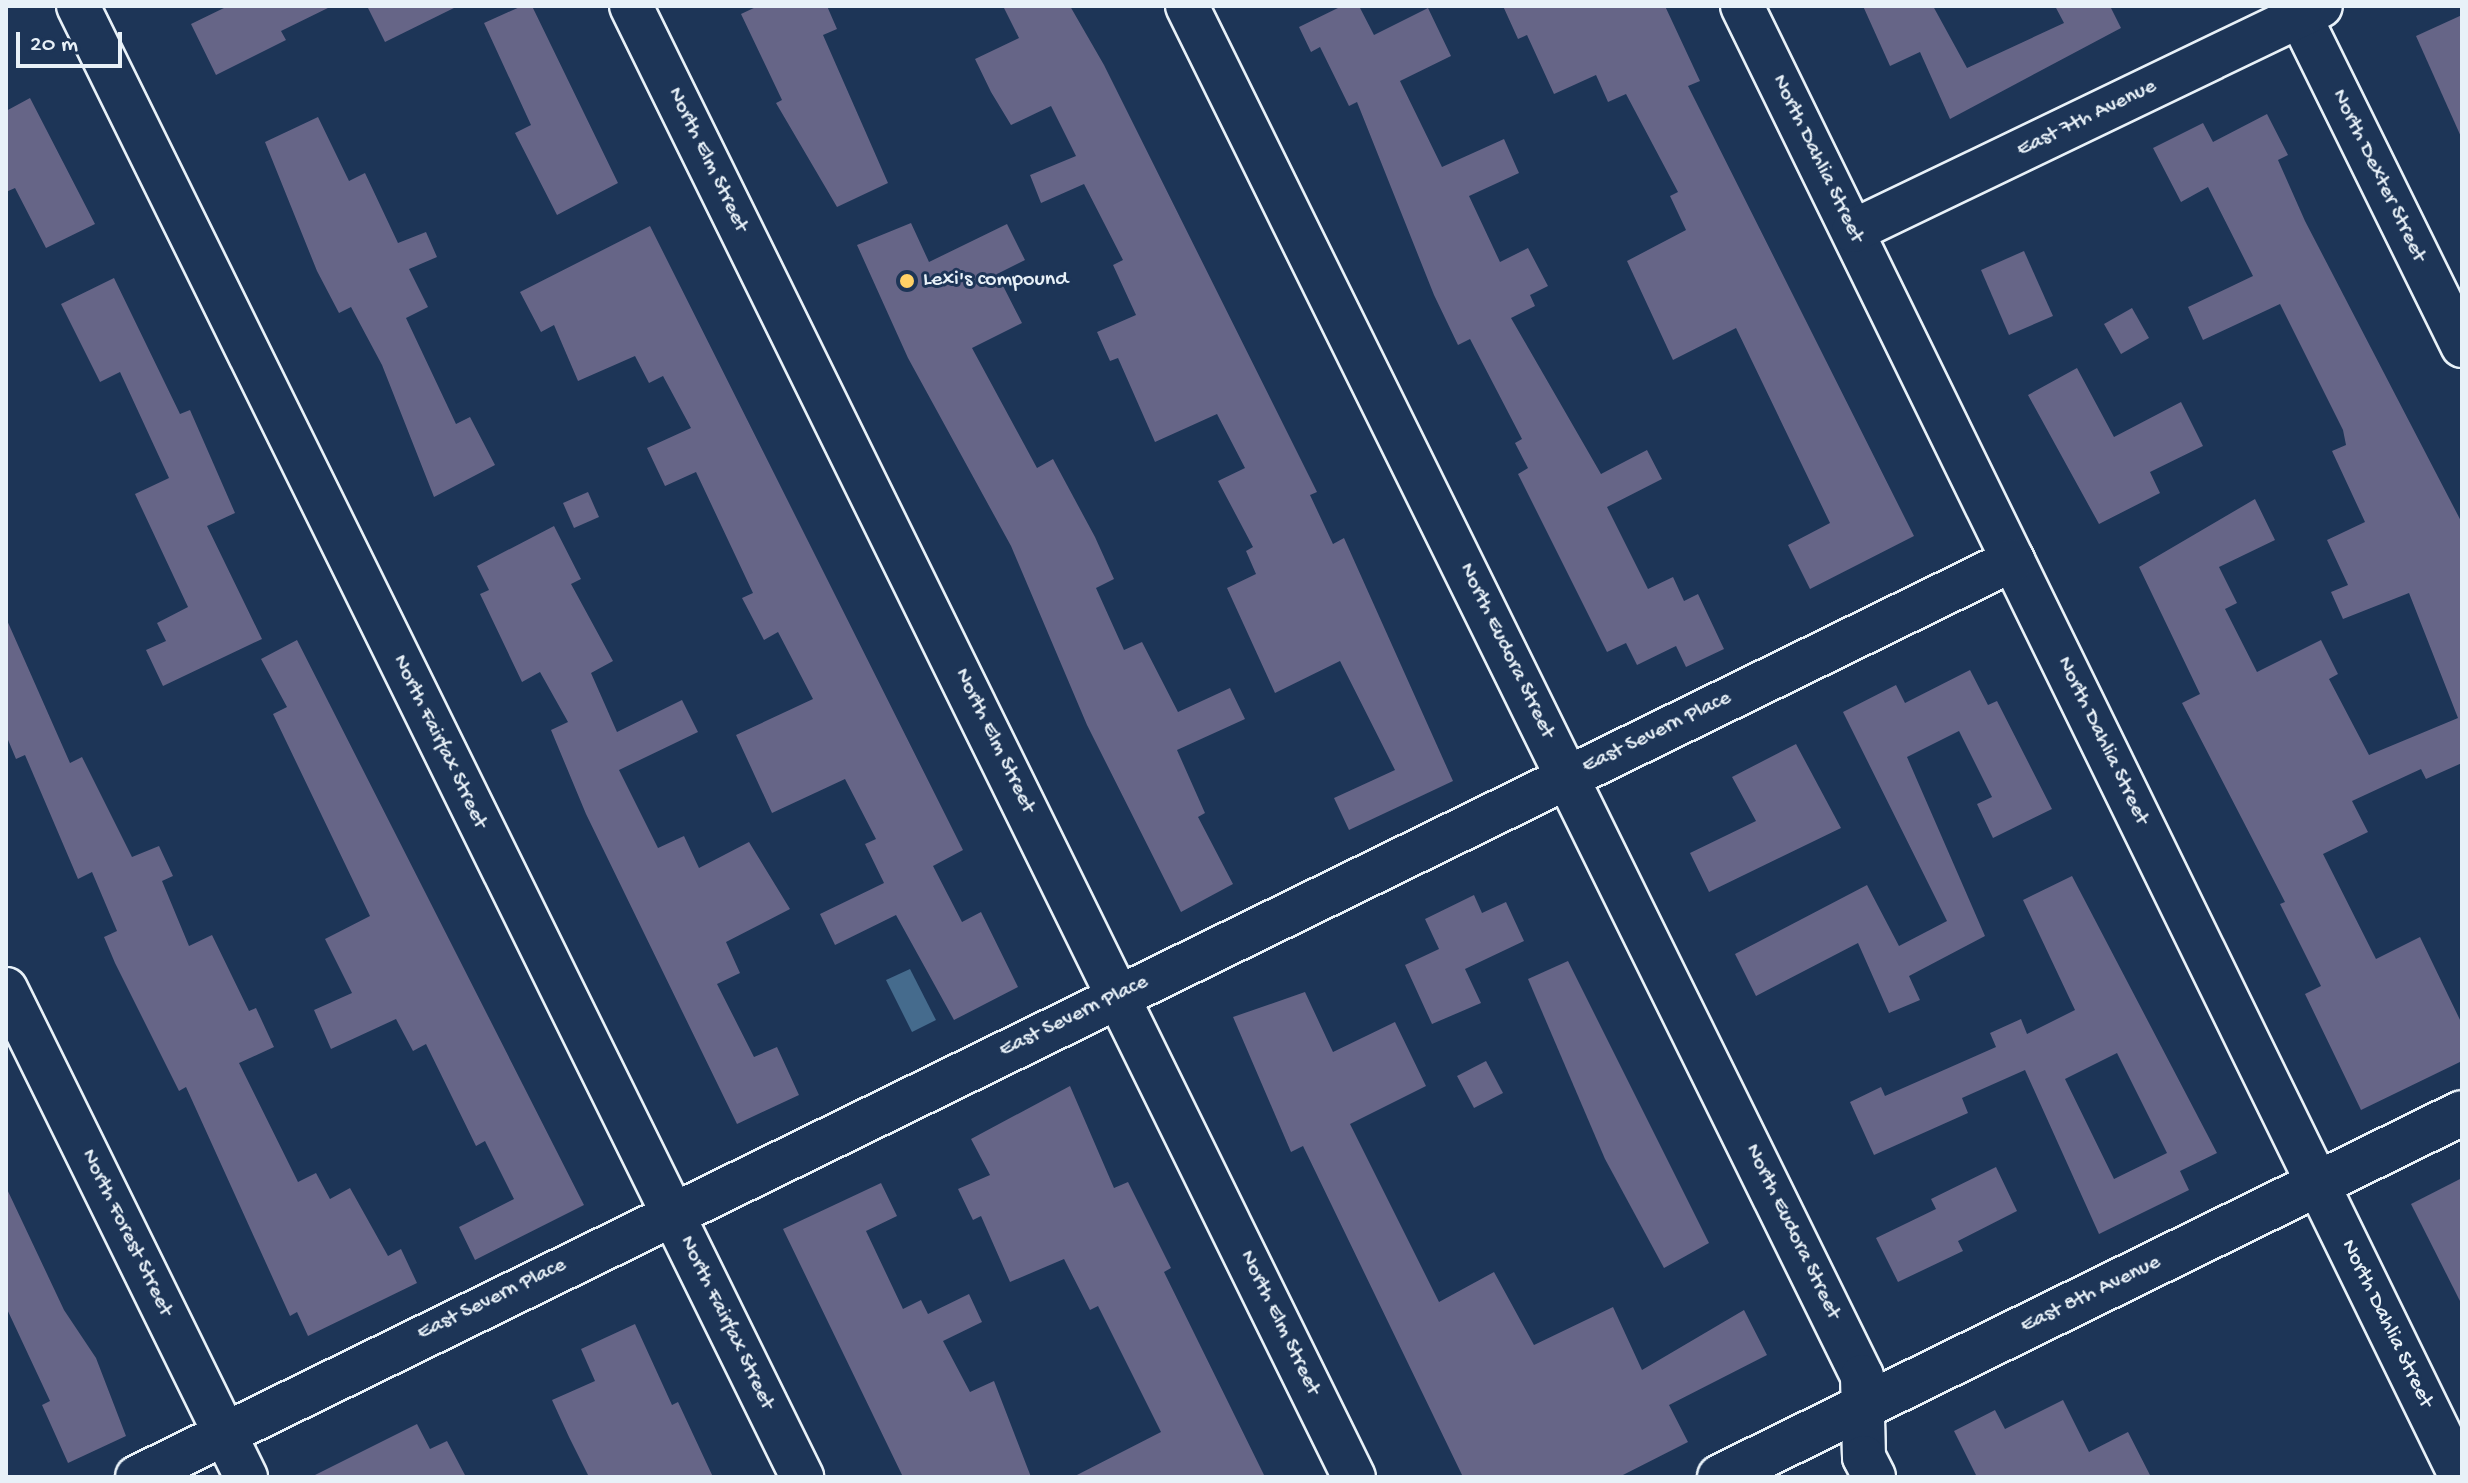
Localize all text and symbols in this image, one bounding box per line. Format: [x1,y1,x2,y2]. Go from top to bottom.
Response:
scale bar [20,16,126,66]
text: 20 m [30,31,78,60]
street label: North Dahlia Street [1765,71,1869,247]
street label: East 7th Avenue [2013,74,2161,164]
street label: North Elm Street [661,83,753,237]
street label: North Dexter Street [2325,85,2431,267]
place label: Lexi's compound [923,268,1068,294]
marker: Lexi's compound [898,272,916,290]
street label: North Eudora Street [1452,559,1560,743]
street label: North Fairfax Street [385,651,493,833]
street label: North Dahlia Street [2050,653,2154,829]
street label: North Elm Street [948,664,1040,818]
street label: East Severn Place [1578,686,1736,780]
street label: East Severn Place [995,970,1153,1064]
street label: North Eudora Street [1738,1140,1846,1324]
street label: North Forest Street [74,1145,178,1321]
street label: North Fairfax Street [672,1232,780,1414]
street label: North Dahlia Street [2334,1236,2438,1412]
street label: North Elm Street [1233,1246,1325,1400]
street label: East 8th Avenue [2017,1250,2165,1340]
street label: East Severn Place [413,1253,571,1347]

